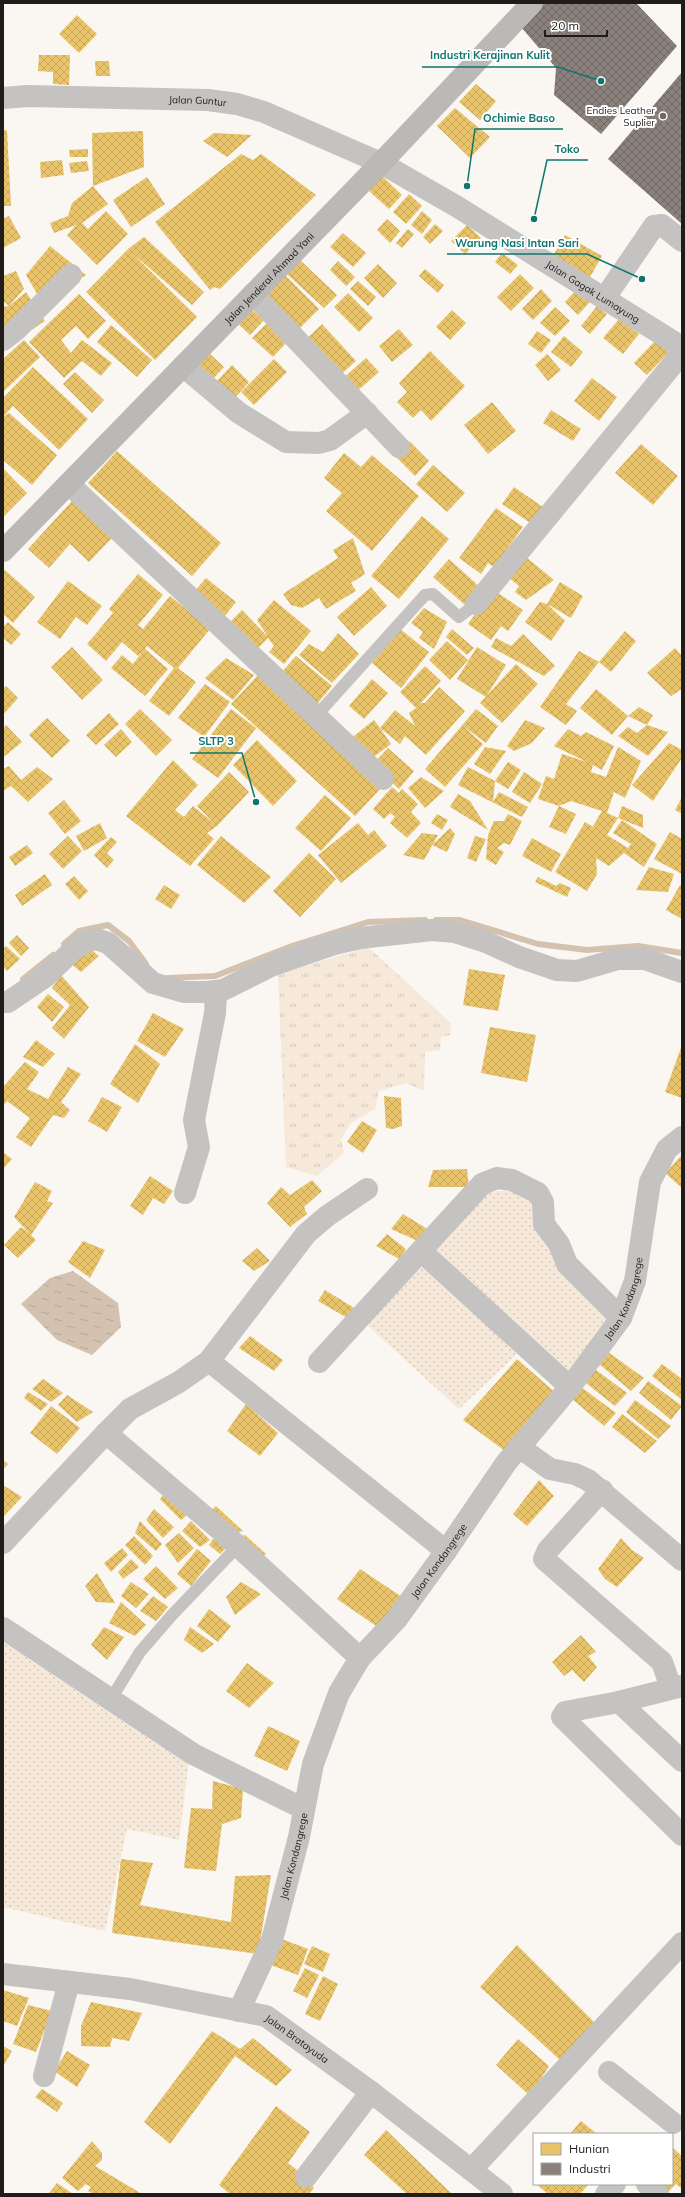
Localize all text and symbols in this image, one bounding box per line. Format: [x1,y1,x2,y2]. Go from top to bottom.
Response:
scale bar [545,12,607,38]
text: 20 m [551,18,579,33]
callout: Industri Kerajinan Kulit [422,44,558,67]
text: Industri Kerajinan Kulit [430,48,550,62]
street label: Jalan Guntur [169,93,228,110]
place label: Endies Leather Suplier [587,104,655,129]
callout: Ochimie Baso [475,106,563,129]
text: Ochimie Baso [483,111,555,125]
marker: Endies Leather Suplier [658,111,668,121]
callout: Toko [547,137,588,160]
text: Toko [555,142,580,156]
street label: Jalan Jenderal Ahmad Yani [222,230,317,327]
callout: Warung Nasi Intan Sari [447,231,587,254]
text: Warung Nasi Intan Sari [455,236,579,250]
street label: Jalan Gagak Lumayung [543,258,642,326]
callout: SLTP 3 [190,730,242,753]
text: SLTP 3 [198,734,234,748]
street label: Jalan Kondangrege [601,1256,646,1342]
street label: Jalan Kondangrege [408,1521,470,1601]
street label: Jalan Kondangrege [277,1812,310,1901]
street label: Jalan Bratayuda [263,2012,331,2066]
legend [533,2133,673,2185]
text: Hunian [569,2141,609,2156]
text: Industri [569,2161,611,2176]

